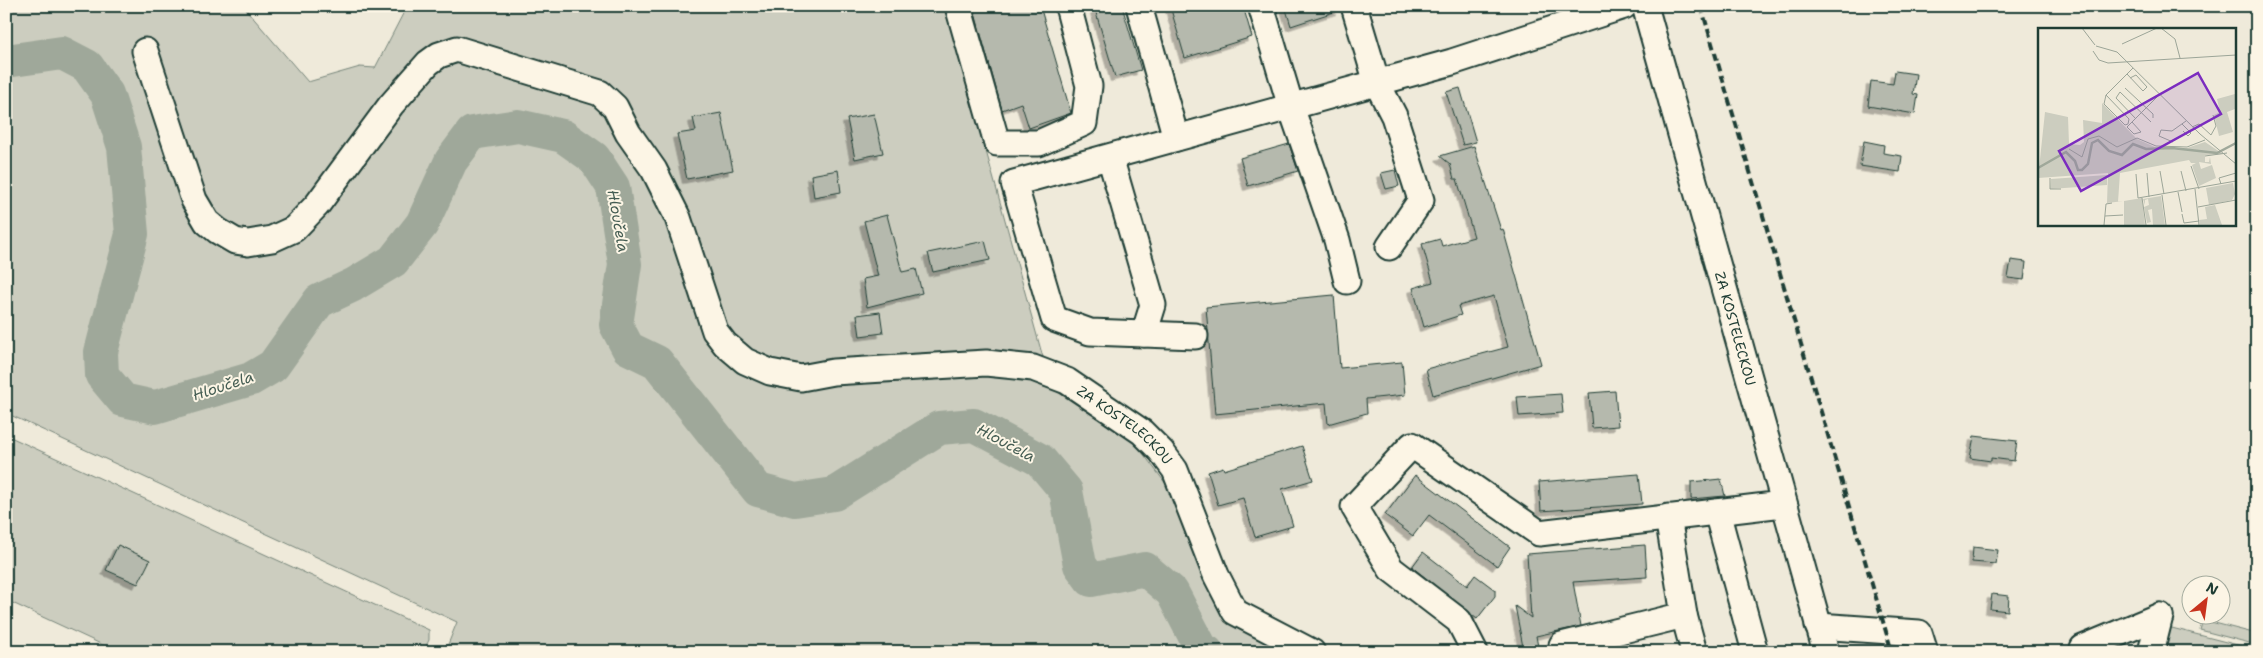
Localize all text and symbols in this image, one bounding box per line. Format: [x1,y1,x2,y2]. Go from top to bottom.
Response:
inset map [2038,28,2236,225]
water label: Hloučela [603,188,633,254]
street label: ZA KOSTELECKOU [1711,270,1760,388]
water label: Hloučela [190,367,256,405]
street label: ZA KOSTELECKOU [1074,381,1177,468]
water label: Hloučela [973,419,1039,467]
north arrow [2180,576,2230,626]
text: N [2203,578,2222,599]

